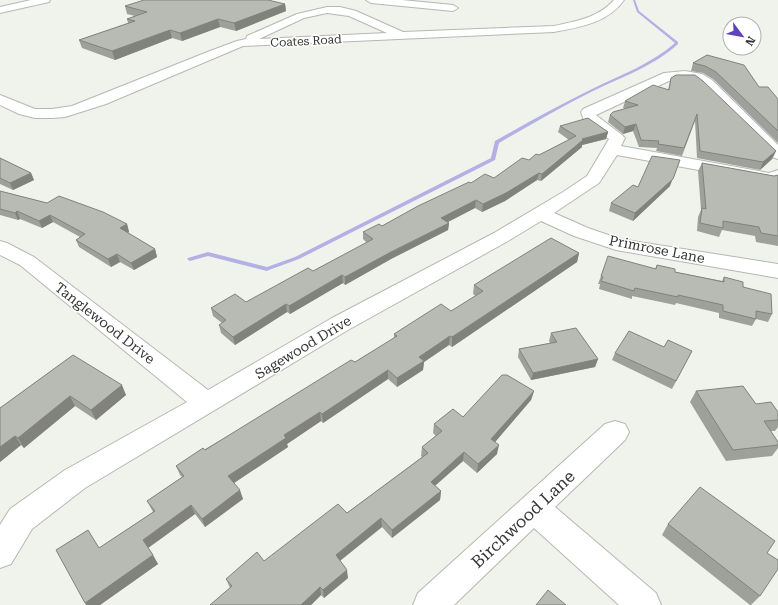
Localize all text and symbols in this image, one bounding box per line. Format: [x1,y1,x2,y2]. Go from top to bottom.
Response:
north arrow [722,16,762,56]
street label: Coates Road [270,32,342,50]
text: N [742,34,758,49]
street label: Primrose Lane [608,232,707,266]
street label: Tanglewood Drive [52,279,158,367]
street label: Sagewood Drive [252,312,354,382]
street label: Birchwood Lane [467,466,579,572]

